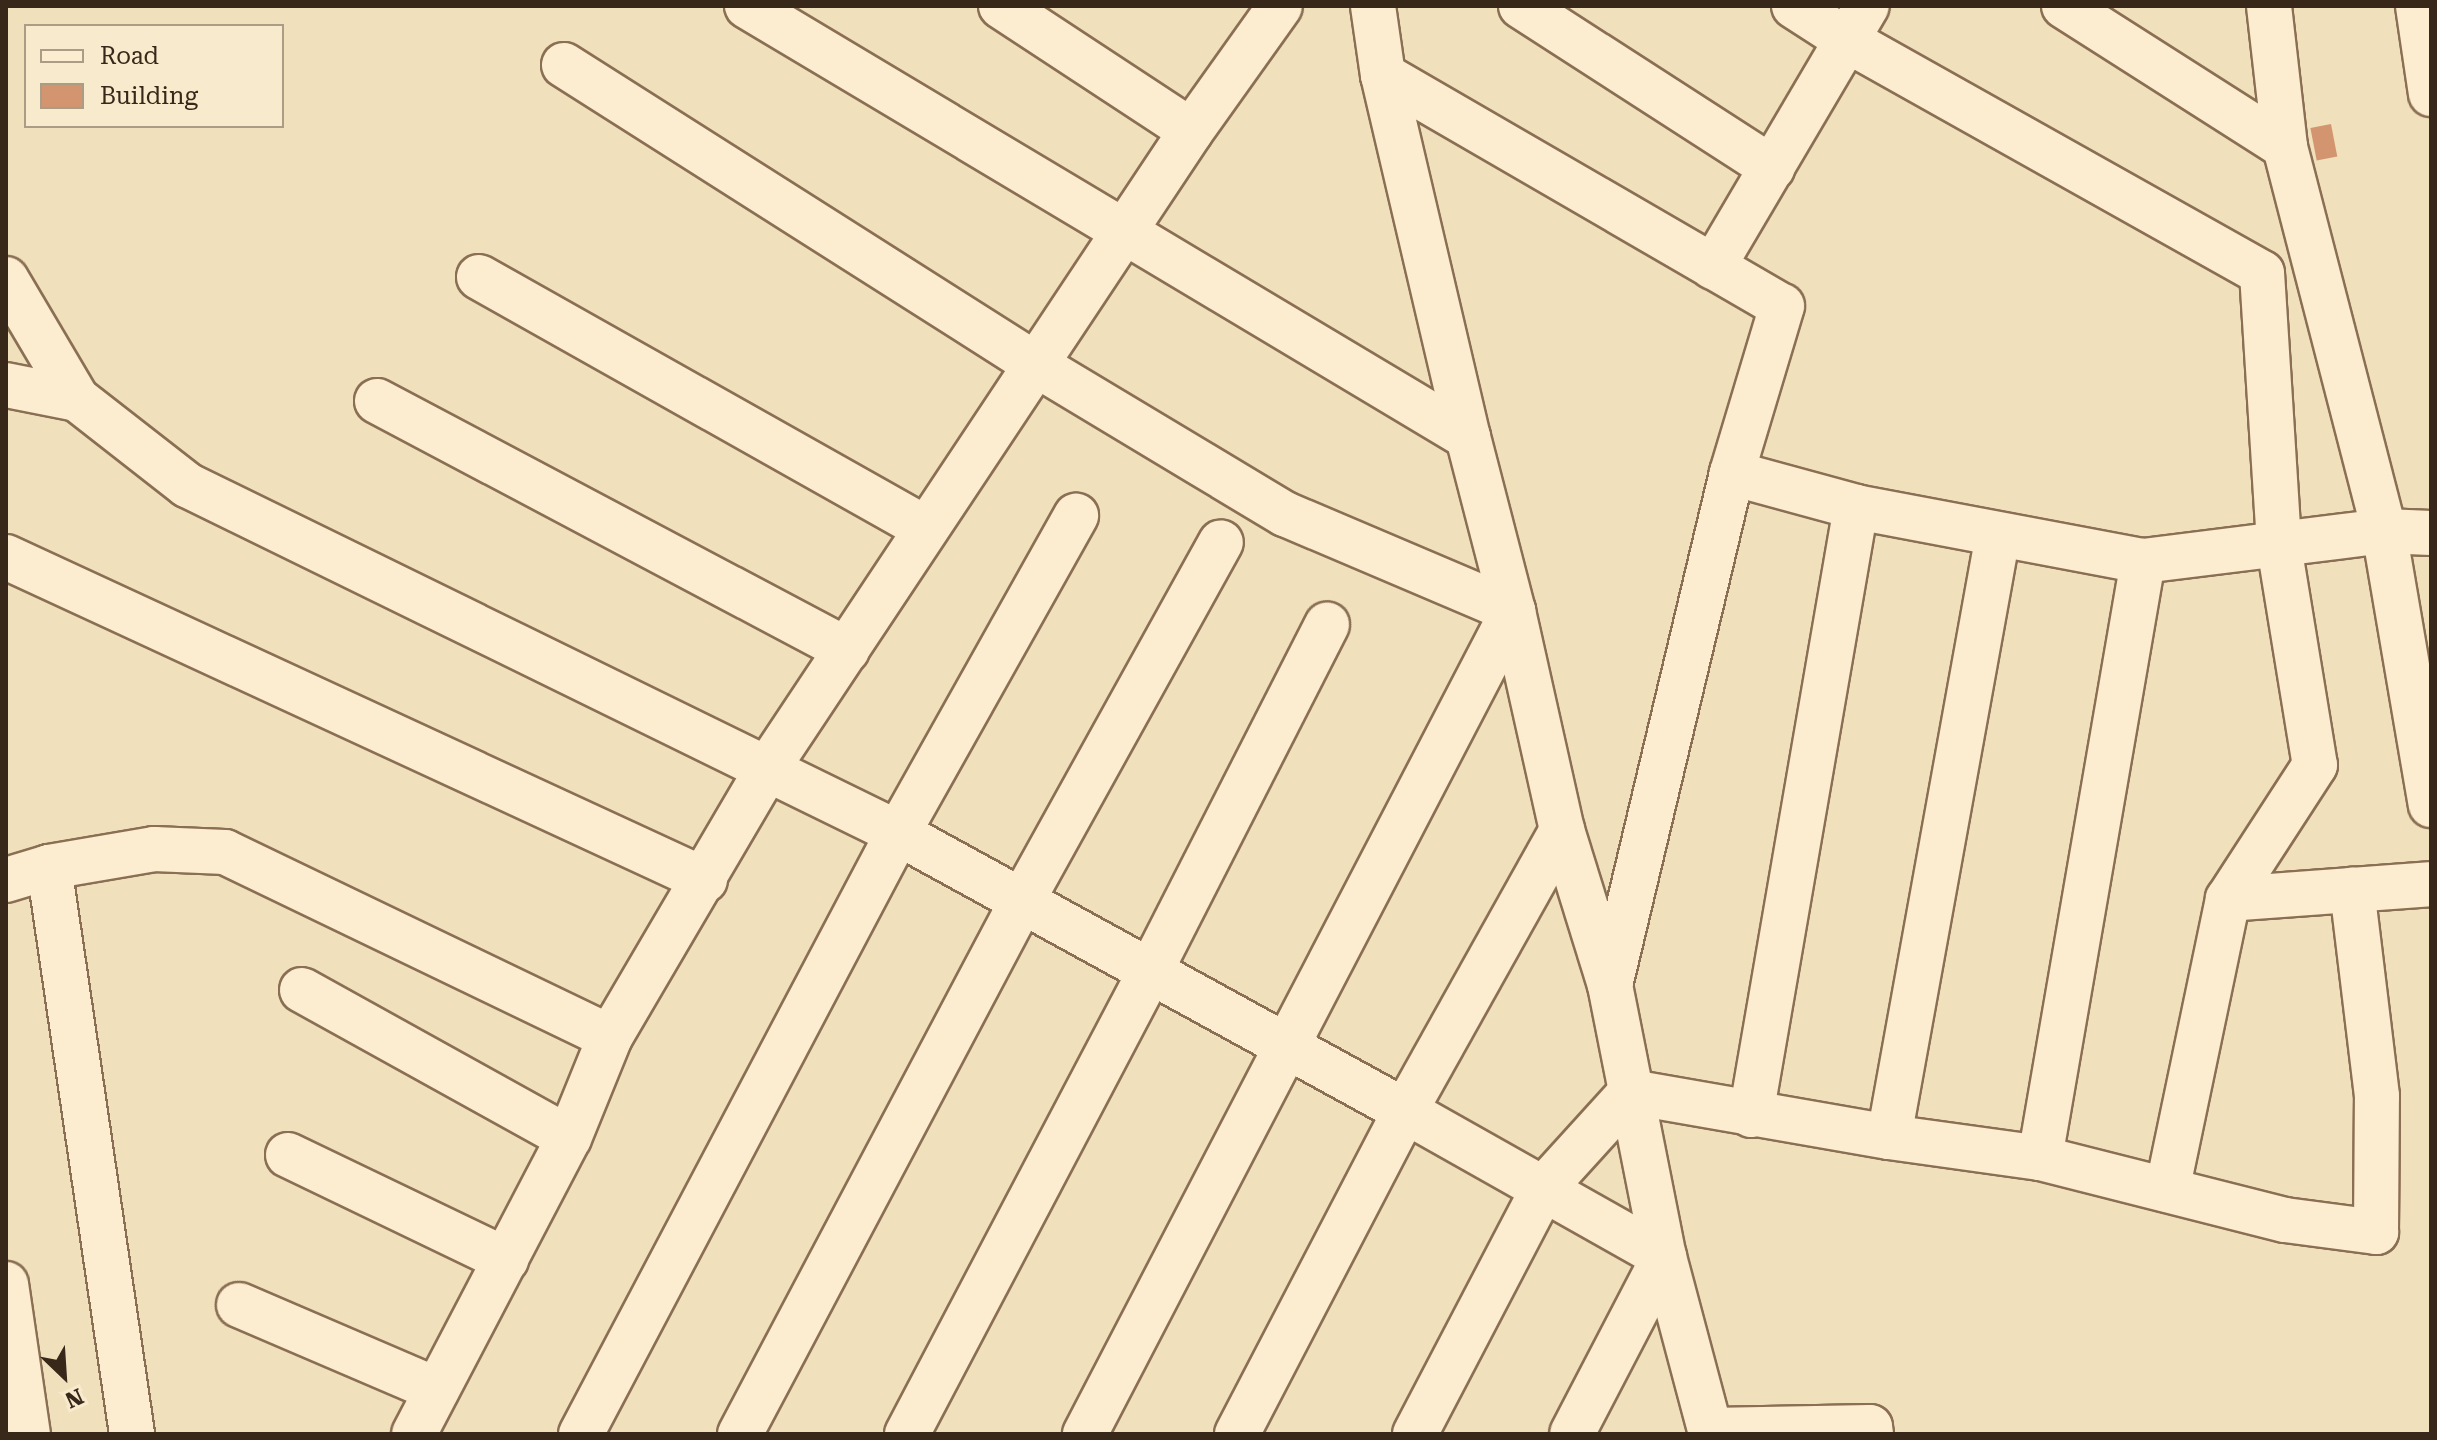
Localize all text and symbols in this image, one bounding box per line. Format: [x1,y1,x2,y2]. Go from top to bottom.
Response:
legend [24,24,284,128]
text: Road [100,42,159,70]
text: Building [100,82,198,110]
north arrow [24,1336,104,1416]
text: N [61,1383,87,1413]

